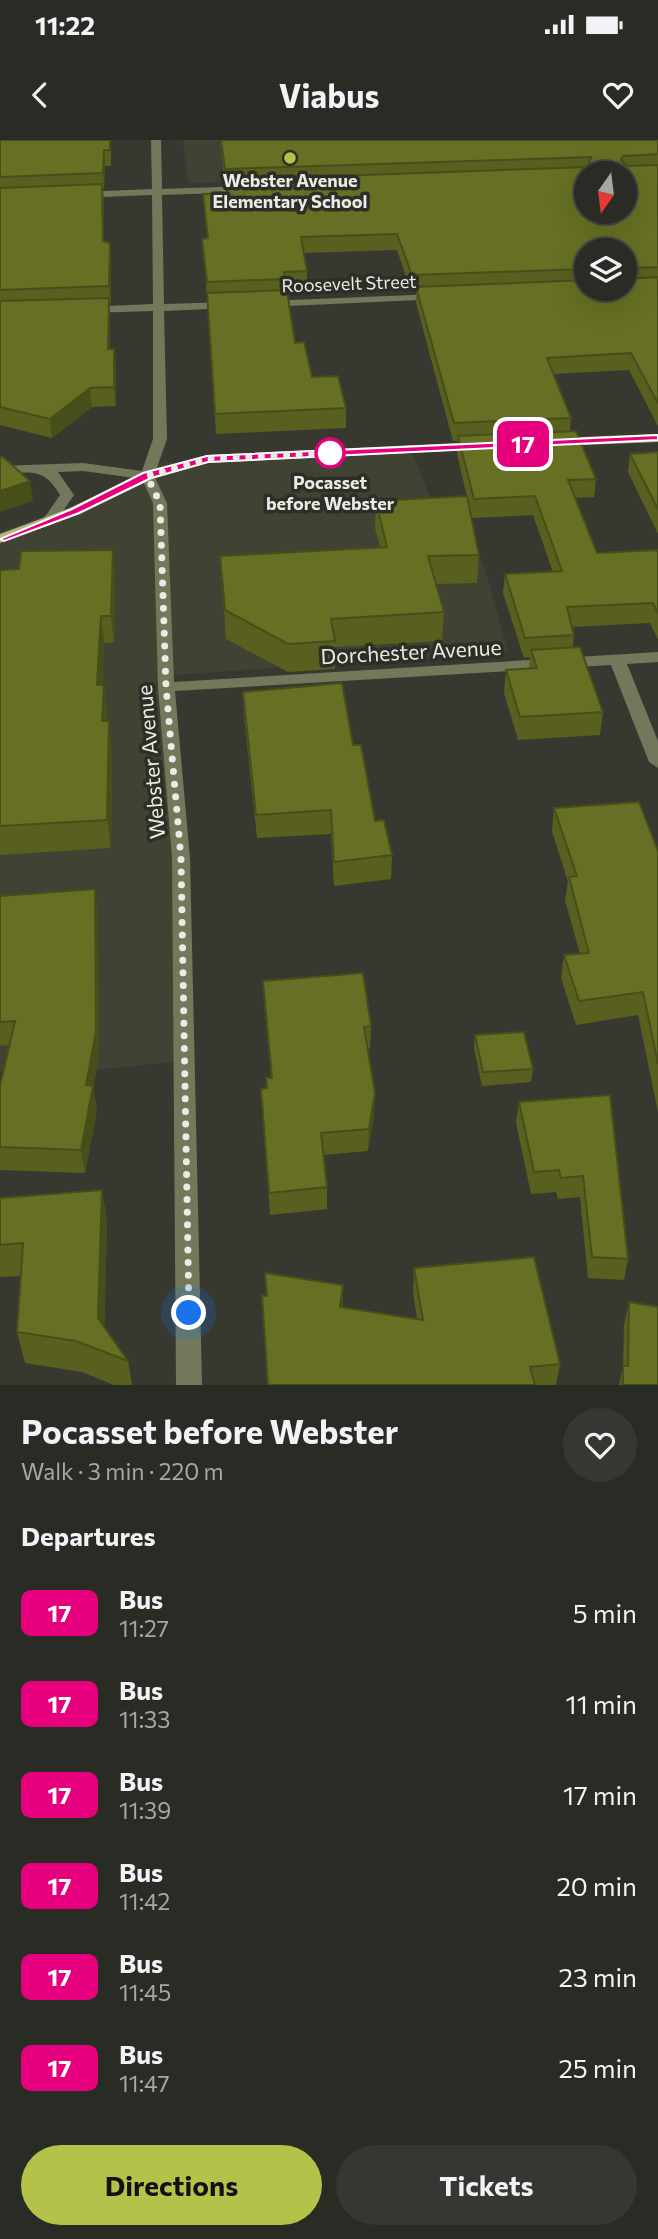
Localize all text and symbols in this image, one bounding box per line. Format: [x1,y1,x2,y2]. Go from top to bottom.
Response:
text: 11:22 [35,9,95,40]
text: Viabus [279,75,379,115]
icon: back [21,76,59,114]
icon: heart [599,76,637,114]
marker: Webster Avenue Elementary School [282,150,298,166]
north arrow [574,161,637,224]
map controls [574,161,637,301]
place label: Webster Avenue Elementary School [213,169,367,212]
button: layers [574,238,637,301]
street label: Roosevelt Street [281,270,417,296]
line badge: 17 [491,421,554,467]
text: 17 [511,429,535,458]
marker: Pocasset before Webster [315,438,345,468]
place label: Pocasset before Webster [266,471,395,514]
street label: Dorchester Avenue [320,634,502,668]
street label: Webster Avenue [131,684,169,840]
your location [171,1295,206,1330]
button: heart [563,1408,637,1482]
text: Pocasset before Webster [21,1410,398,1451]
text: Walk · 3 min · 220 m [21,1457,224,1485]
text: Departures [21,1520,156,1551]
text: Bus [119,1583,163,1614]
text: 5 min [573,1597,637,1628]
text: 17 [47,1598,72,1627]
text: 11:27 [119,1614,169,1642]
text: Bus [119,1674,163,1705]
text: 11 min [566,1688,637,1719]
text: 17 [47,1689,72,1718]
text: 11:33 [119,1705,170,1733]
text: Bus [119,1765,163,1796]
text: 17 min [563,1779,637,1810]
text: 17 [47,1780,72,1809]
text: 11:39 [119,1796,171,1824]
text: Bus [119,1856,163,1887]
text: 20 min [556,1870,637,1901]
text: 17 [47,1871,72,1900]
text: 11:42 [119,1887,170,1915]
text: Bus [119,1947,163,1978]
text: 23 min [559,1961,637,1992]
text: 17 [47,1962,72,1991]
text: 11:45 [119,1978,171,2006]
text: Bus [119,2038,163,2069]
text: 25 min [558,2052,637,2083]
text: 17 [47,2053,72,2082]
text: 11:47 [119,2069,170,2097]
button: Directions [21,2145,322,2225]
button: Tickets [336,2145,637,2225]

